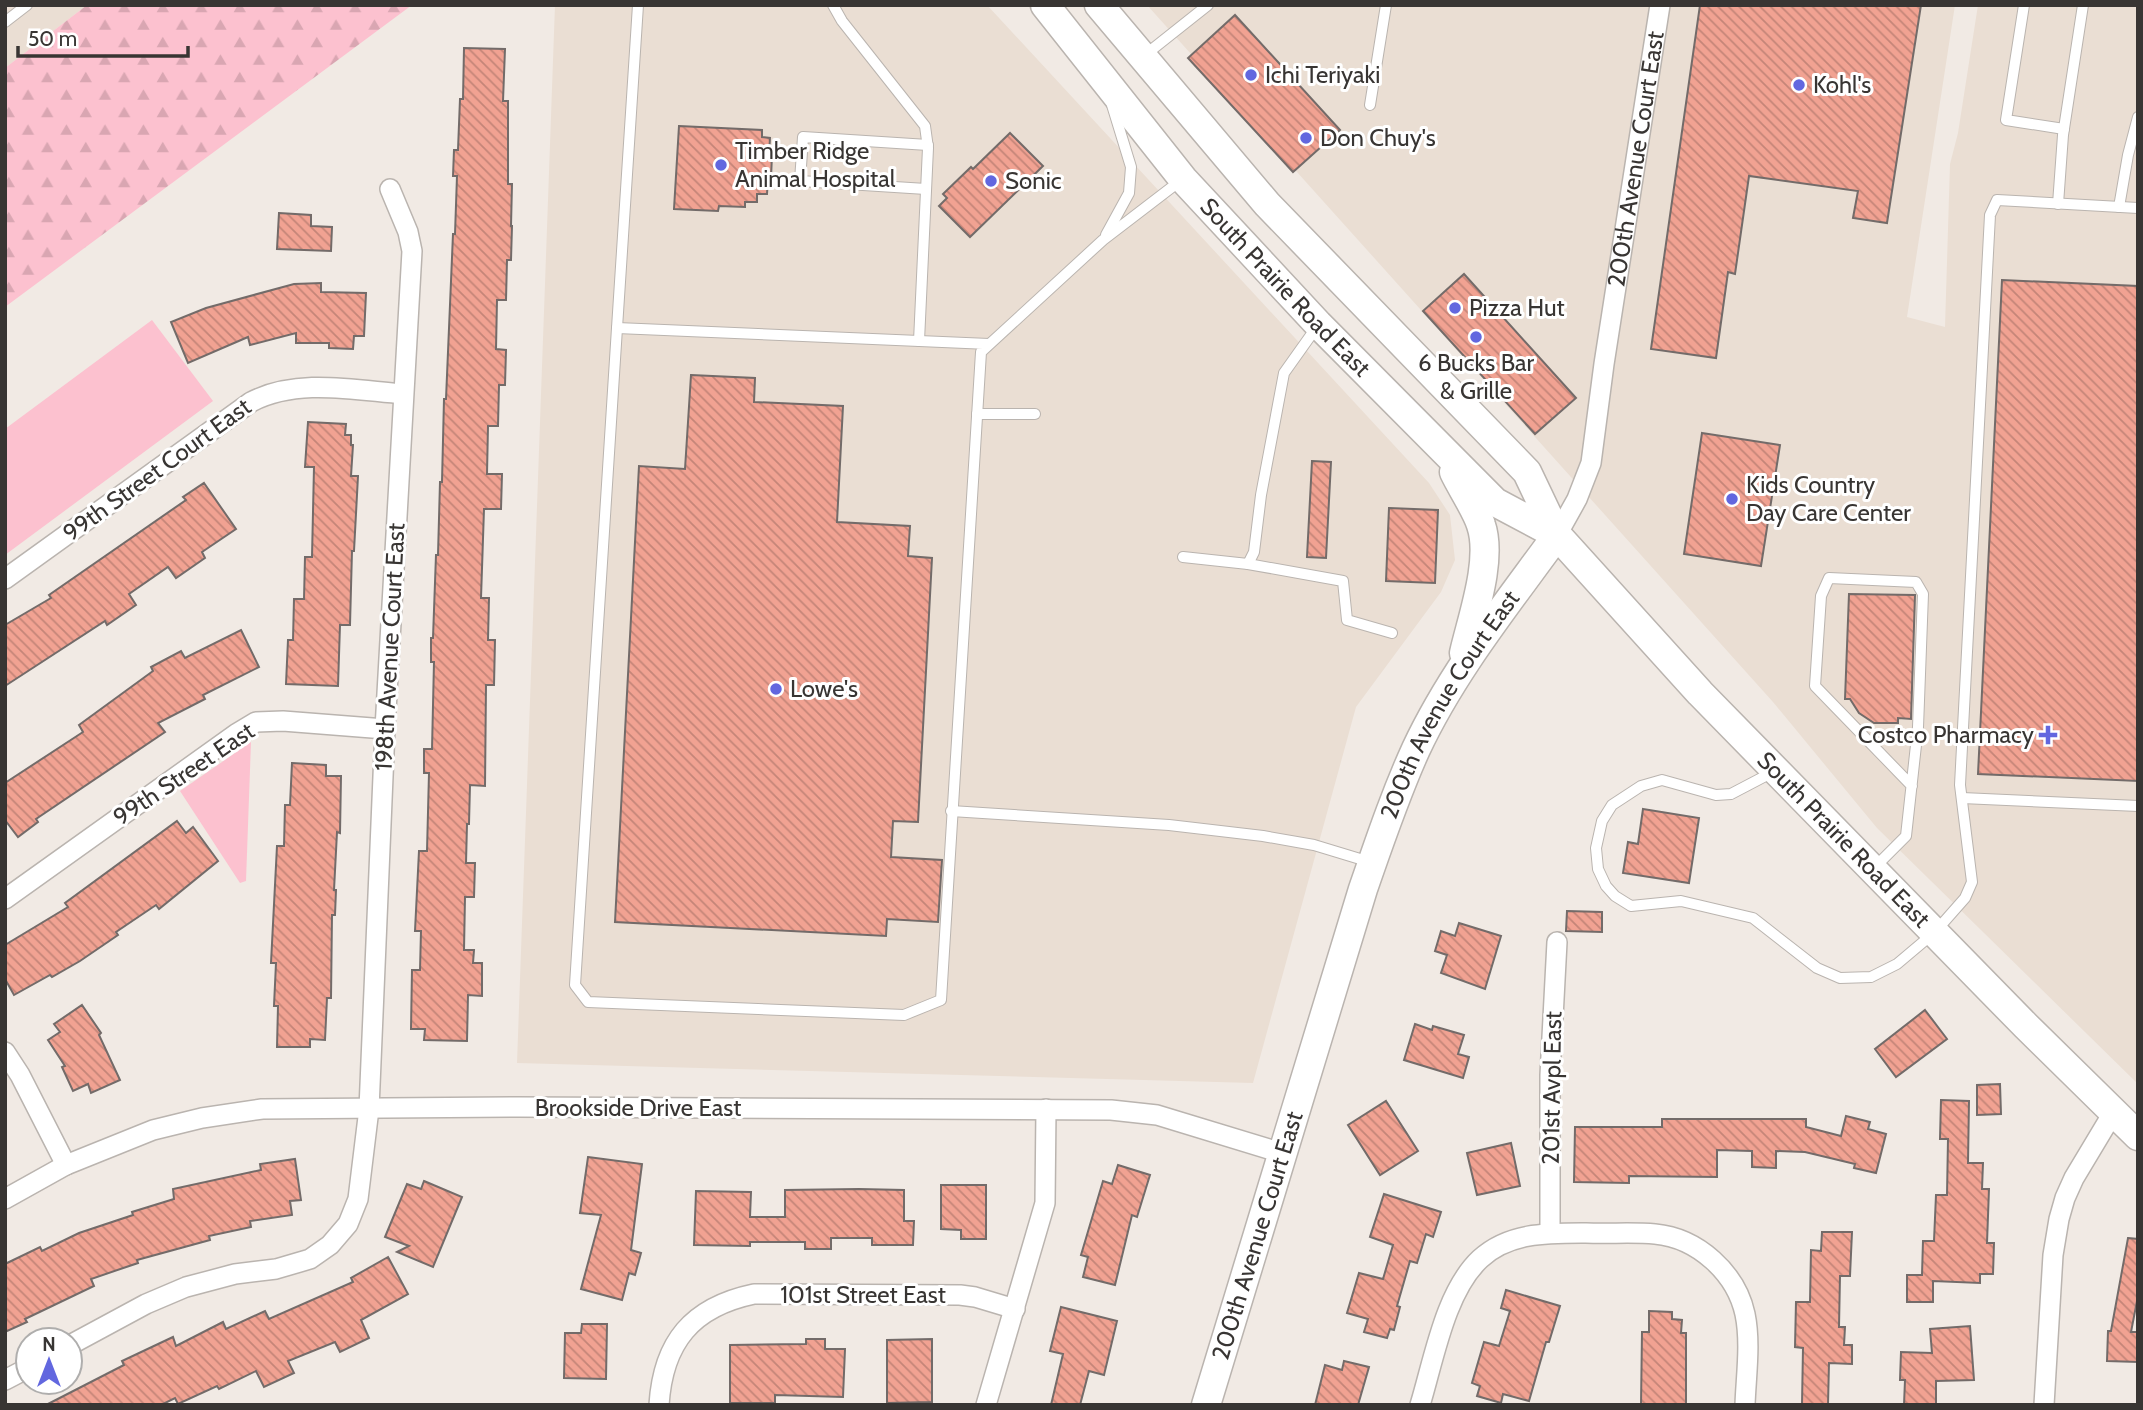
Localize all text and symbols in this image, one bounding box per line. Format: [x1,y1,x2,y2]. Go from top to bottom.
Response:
scale bar [18,14,187,58]
text: 50 m [28,26,77,51]
street label: 200th Avenue Court East [1601,29,1670,289]
place label: Ichi Teriyaki [1265,60,1380,89]
marker: Ichi Teriyaki [1243,67,1259,83]
place label: Kohl's [1813,70,1871,99]
marker: Kohl's [1791,77,1807,93]
place label: Don Chuy's [1320,123,1436,152]
marker: Don Chuy's [1298,130,1314,146]
place label: Timber Ridge Animal Hospital [735,136,896,193]
marker: Timber Ridge Animal Hospital [713,157,729,173]
place label: Sonic [1005,166,1062,195]
marker: Sonic [983,173,999,189]
street label: South Prairie Road East [1194,192,1377,382]
place label: Pizza Hut [1469,293,1565,322]
marker: Pizza Hut [1447,300,1463,316]
marker: 6 Bucks Bar & Grille [1468,329,1484,345]
place label: 6 Bucks Bar & Grille [1418,348,1535,405]
street label: 99th Street Court East [57,392,256,547]
place label: Kids Country Day Care Center [1746,470,1911,527]
marker: Kids Country Day Care Center [1724,491,1740,507]
street label: 198th Avenue Court East [369,522,410,772]
street label: 200th Avenue Court East [1374,585,1525,823]
place label: Lowe's [790,674,858,703]
marker: Lowe's [768,681,784,697]
street label: 99th Street East [108,716,260,831]
place label: Costco Pharmacy [1858,720,2034,749]
marker: Costco Pharmacy [2040,727,2056,743]
street label: South Prairie Road East [1752,745,1936,933]
street label: 201st Avpl East [1536,1011,1567,1165]
street label: Brookside Drive East [535,1093,741,1122]
street label: 200th Avenue Court East [1206,1108,1309,1363]
street label: 101st Street East [780,1280,946,1309]
north arrow [14,1326,84,1396]
text: N [42,1333,56,1356]

